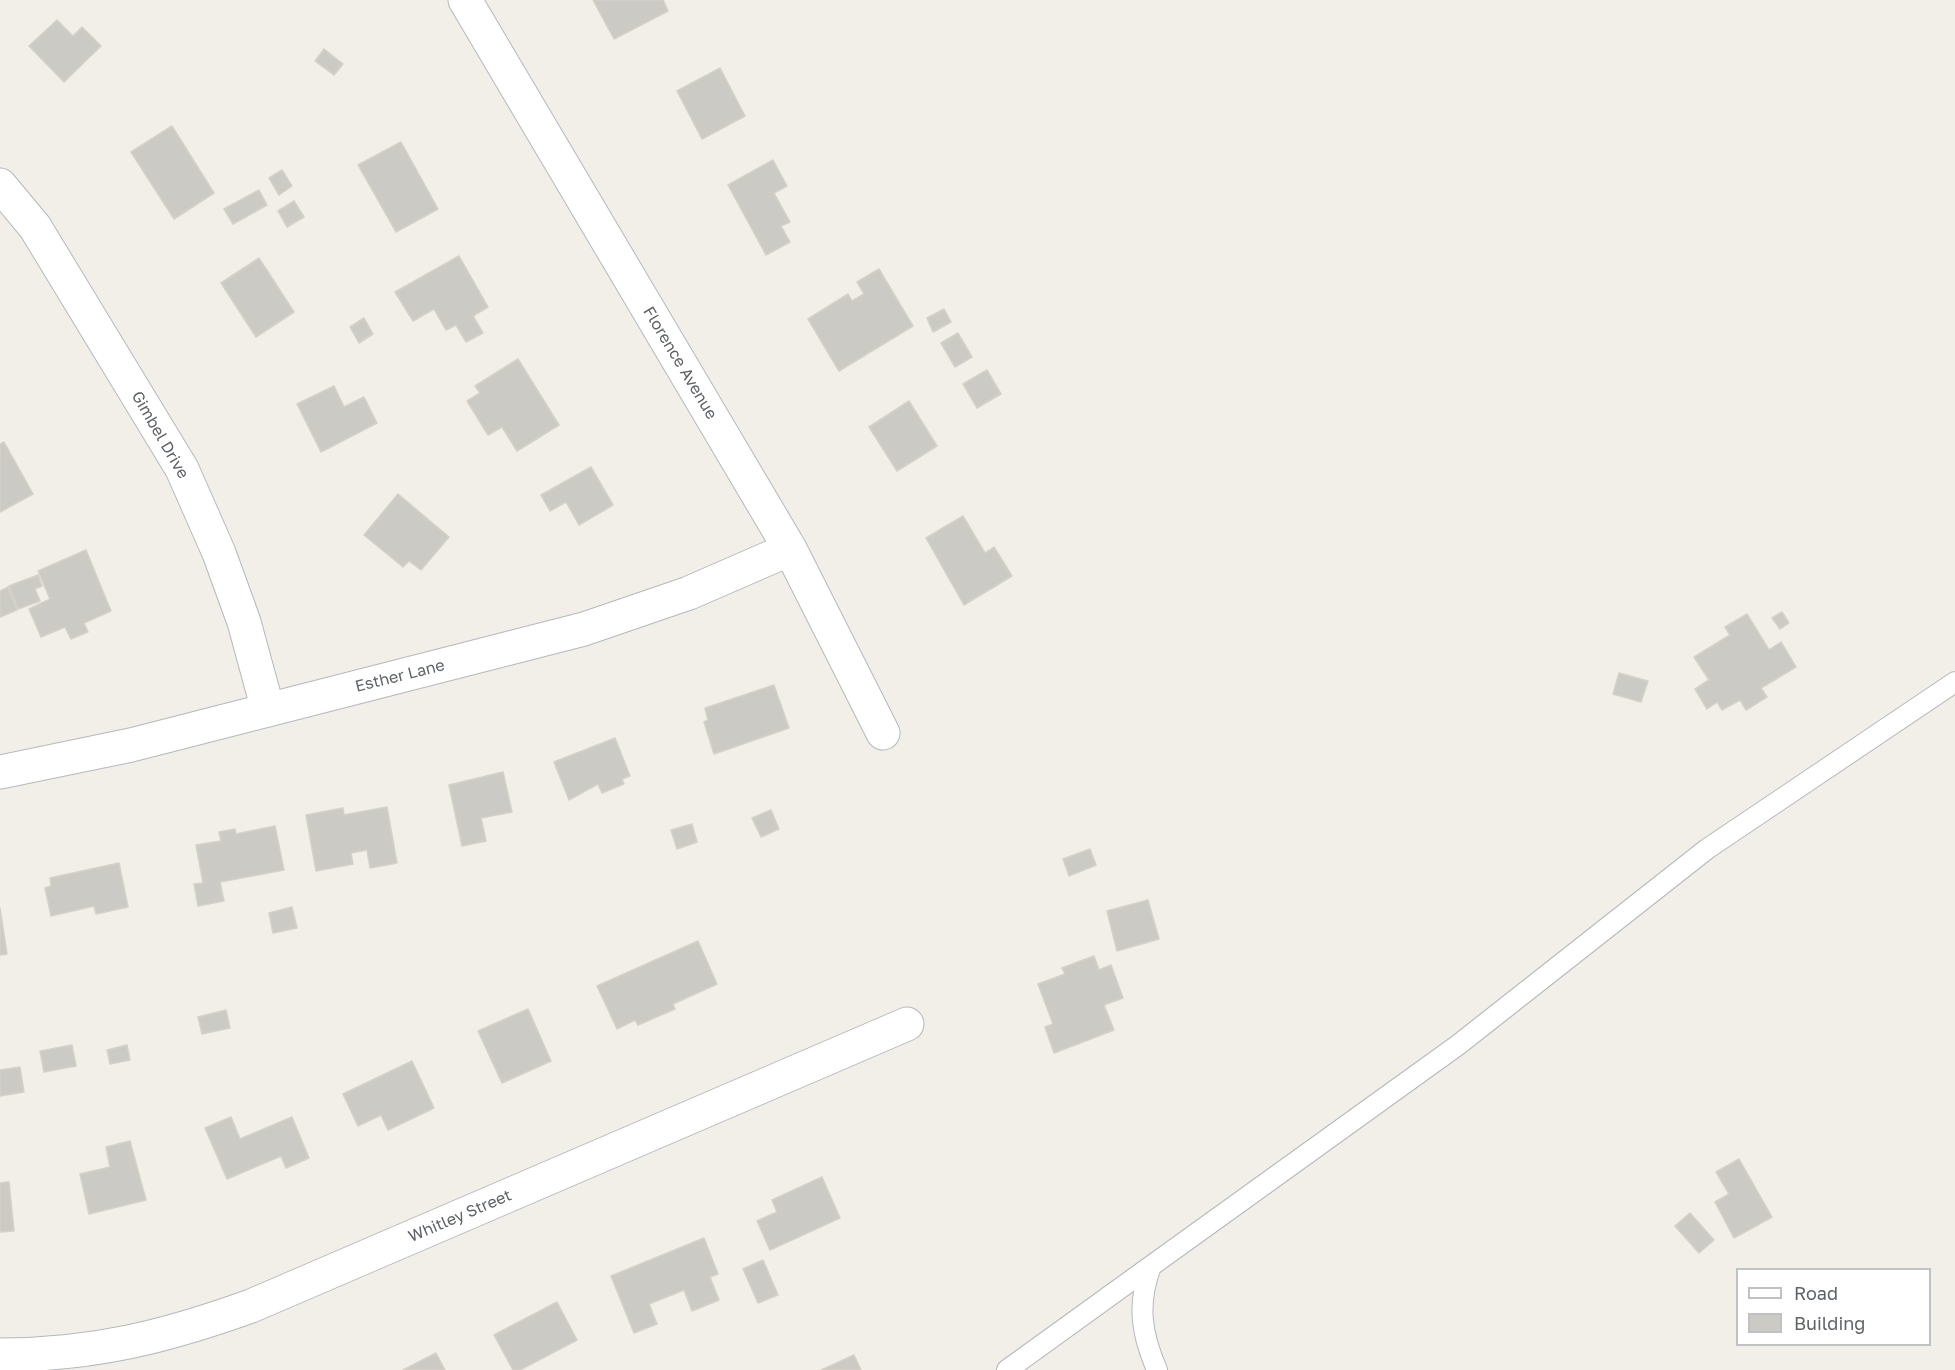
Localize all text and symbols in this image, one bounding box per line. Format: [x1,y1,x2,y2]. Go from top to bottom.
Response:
street label: Florence Avenue [639,303,721,423]
street label: Gimbel Drive [127,388,193,482]
street label: Esther Lane [353,656,447,696]
street label: Whitley Street [406,1186,514,1246]
legend [1736,1268,1931,1346]
text: Road [1794,1282,1838,1304]
text: Building [1794,1312,1865,1334]

